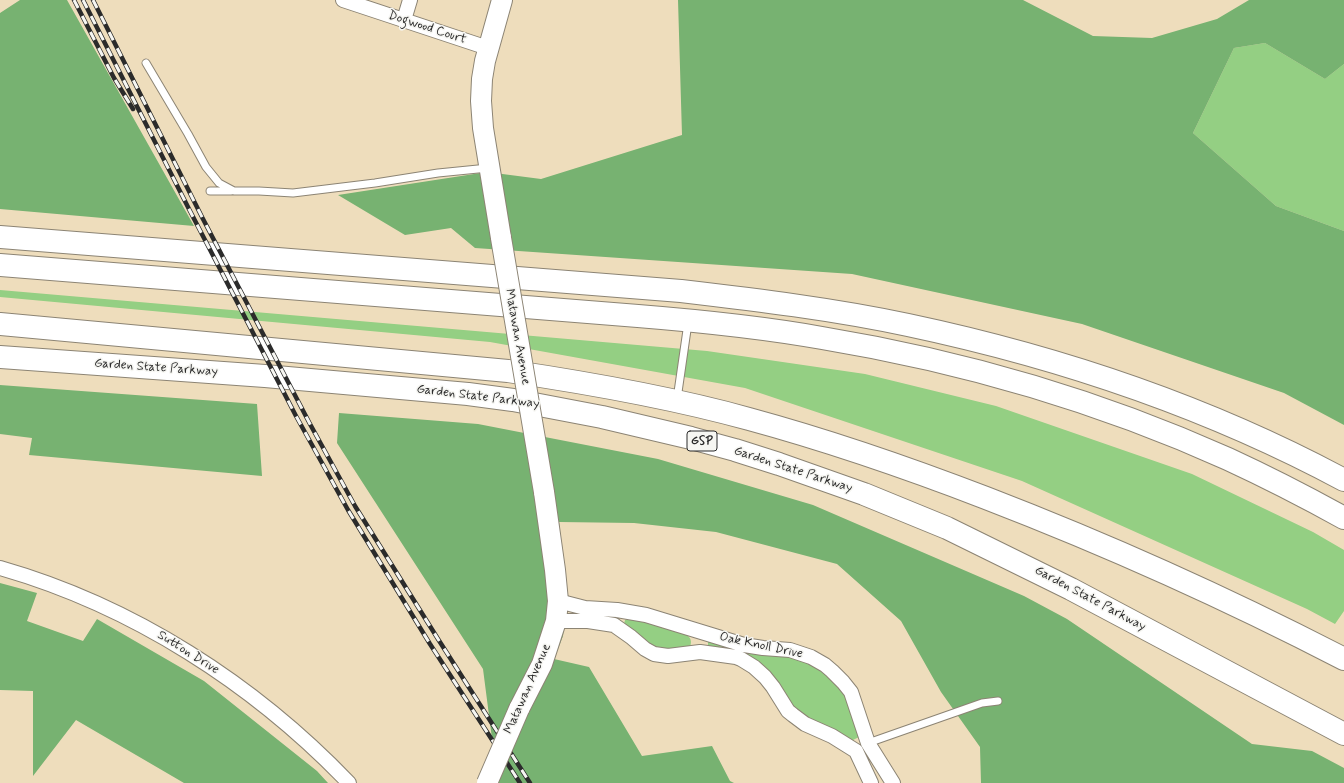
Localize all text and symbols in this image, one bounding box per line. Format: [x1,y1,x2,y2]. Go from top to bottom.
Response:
street label: Dogwood Court [386,8,468,48]
street label: Matawan Avenue [501,288,533,386]
street label: Garden State Parkway [94,356,218,380]
street label: Garden State Parkway [416,382,540,412]
road number: GSP [687,431,717,451]
street label: Garden State Parkway [732,443,854,497]
street label: Garden State Parkway [1032,563,1148,635]
street label: Sutton Drive [154,628,222,678]
street label: Oak Knoll Drive [718,630,804,662]
street label: Matawan Avenue [501,641,555,737]

